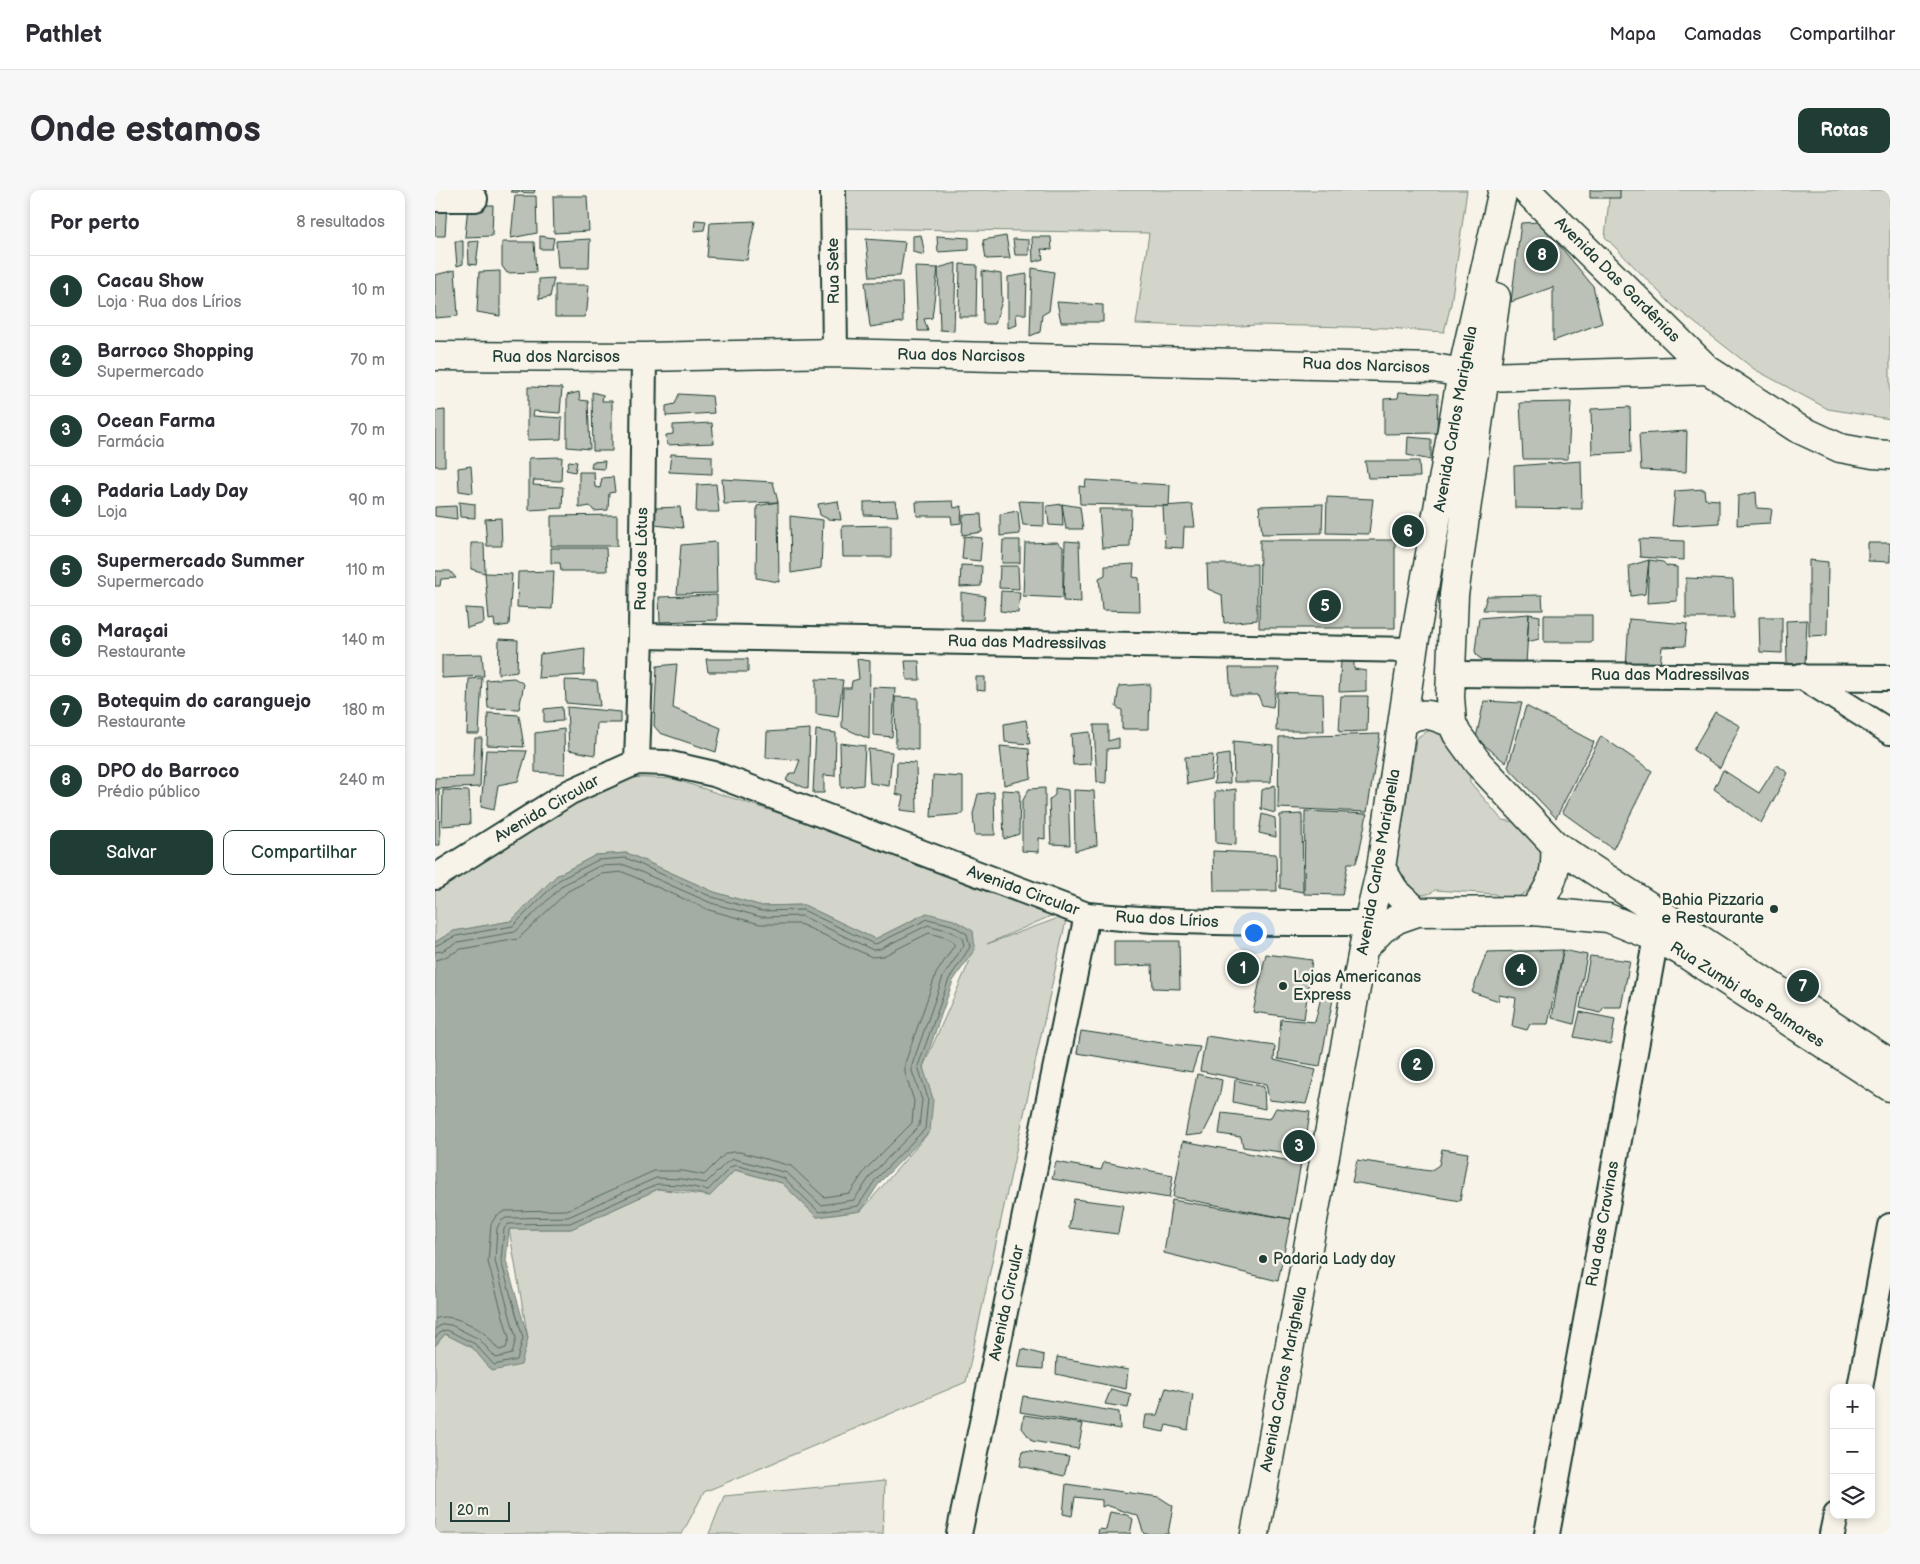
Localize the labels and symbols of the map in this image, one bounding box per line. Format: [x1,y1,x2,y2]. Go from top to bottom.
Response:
street label: Avenida Das Gardênias [1550,213,1684,347]
pin: 8 [1526,236,1558,274]
street label: Rua Sete [824,237,844,304]
street label: Avenida Carlos Marighella [1430,324,1482,514]
street label: Rua dos Narcisos [897,345,1025,367]
street label: Rua dos Narcisos [492,348,620,367]
street label: Rua dos Narcisos [1302,354,1430,378]
street label: Rua dos Lótus [632,507,652,611]
pin: 6 [1392,512,1424,550]
pin: 5 [1309,587,1341,625]
street label: Rua das Madressilvas [947,632,1107,654]
street label: Rua das Madressilvas [1591,666,1749,685]
street label: Avenida Carlos Marighella [1353,767,1405,957]
street label: Avenida Circular [491,771,603,847]
street label: Avenida Circular [964,862,1082,920]
place label: Bahia Pizzaria e Restaurante [1661,891,1765,928]
marker: Bahia Pizzaria e Restaurante [1768,903,1780,915]
street label: Rua dos Lírios [1115,908,1219,932]
your location [1241,920,1267,946]
street label: Rua Zumbi dos Palmares [1666,938,1828,1052]
pin: 1 [1227,949,1259,987]
pin: 4 [1505,951,1537,989]
pin: 7 [1787,967,1819,1005]
place label: Lojas Americanas Express [1293,968,1421,1005]
marker: Lojas Americanas Express [1277,980,1289,992]
pin: 2 [1401,1046,1433,1084]
pin: 3 [1283,1127,1315,1165]
street label: Rua das Cravinas [1583,1160,1623,1288]
street label: Avenida Circular [985,1243,1029,1363]
place label: Padaria Lady day [1273,1250,1396,1269]
marker: Padaria Lady day [1257,1253,1269,1265]
street label: Avenida Carlos Marighella [1257,1285,1311,1473]
scale bar [450,1499,510,1522]

